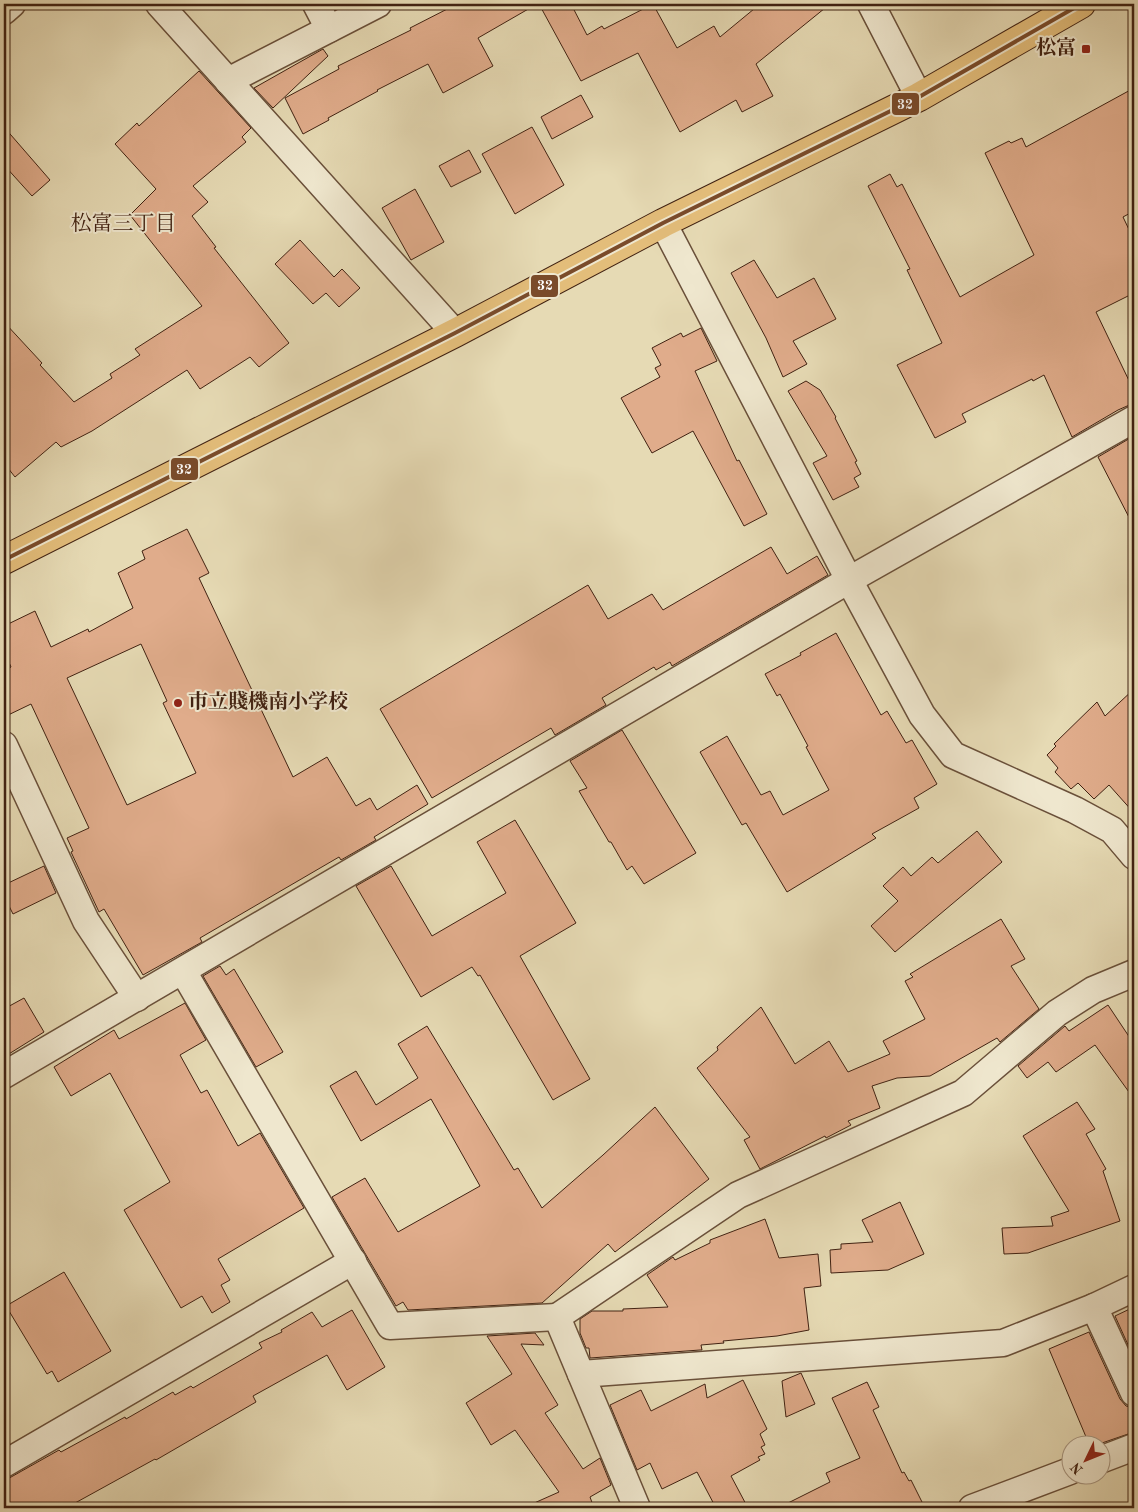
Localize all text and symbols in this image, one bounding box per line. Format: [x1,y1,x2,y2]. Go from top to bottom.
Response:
place label: 松富 [1036,37,1076,59]
marker: 松富 [1080,43,1092,55]
line badge: 32 [891,92,920,116]
text: 32 [897,98,913,112]
district label: 松富三丁目 [71,212,176,235]
line badge: 32 [530,274,559,298]
text: 32 [537,279,553,293]
line badge: 32 [170,457,199,481]
text: 32 [176,463,192,477]
place label: 市立賤機南小学校 [188,690,348,713]
marker: 市立賤機南小学校 [172,697,184,709]
north arrow [1060,1434,1110,1484]
text: N [1068,1459,1086,1477]

